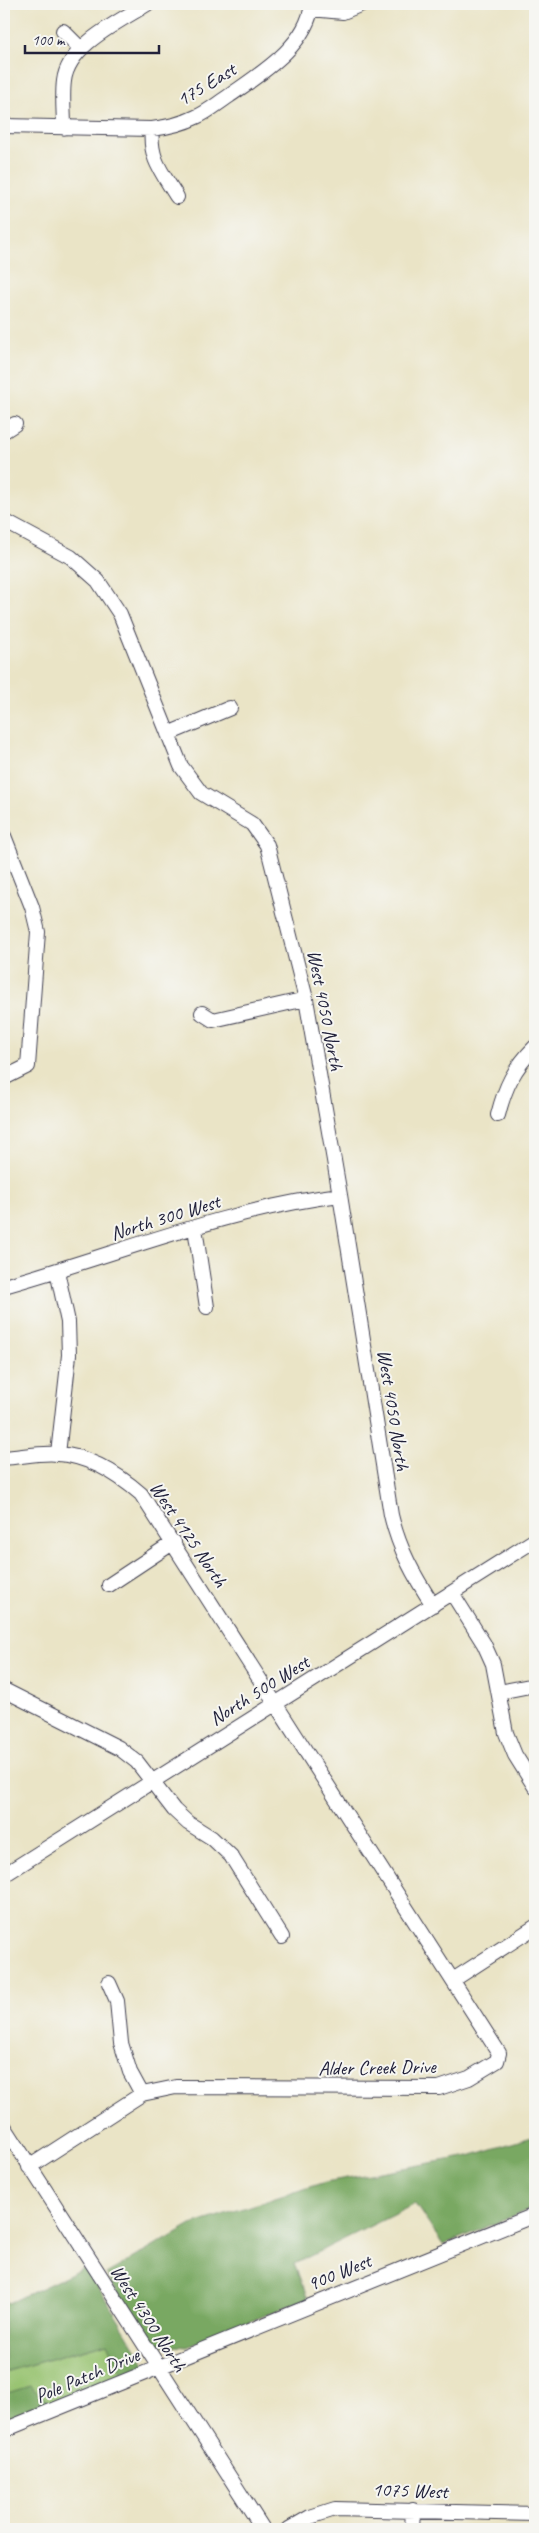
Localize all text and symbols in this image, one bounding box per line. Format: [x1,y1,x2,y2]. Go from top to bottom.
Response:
scale bar [25,22,159,54]
text: 100 m [32,31,66,50]
street label: 175 East [172,56,242,112]
street label: West 4050 North [302,948,350,1073]
street label: North 300 West [107,1188,225,1246]
street label: West 4050 North [372,1348,416,1473]
street label: West 4125 North [144,1477,234,1593]
street label: North 500 West [205,1649,316,1731]
street label: Alder Creek Drive [318,2054,437,2081]
street label: 900 West [304,2248,377,2296]
street label: West 4300 North [105,2260,193,2377]
street label: Pole Patch Drive [31,2342,145,2409]
street label: 1075 West [372,2477,450,2504]

